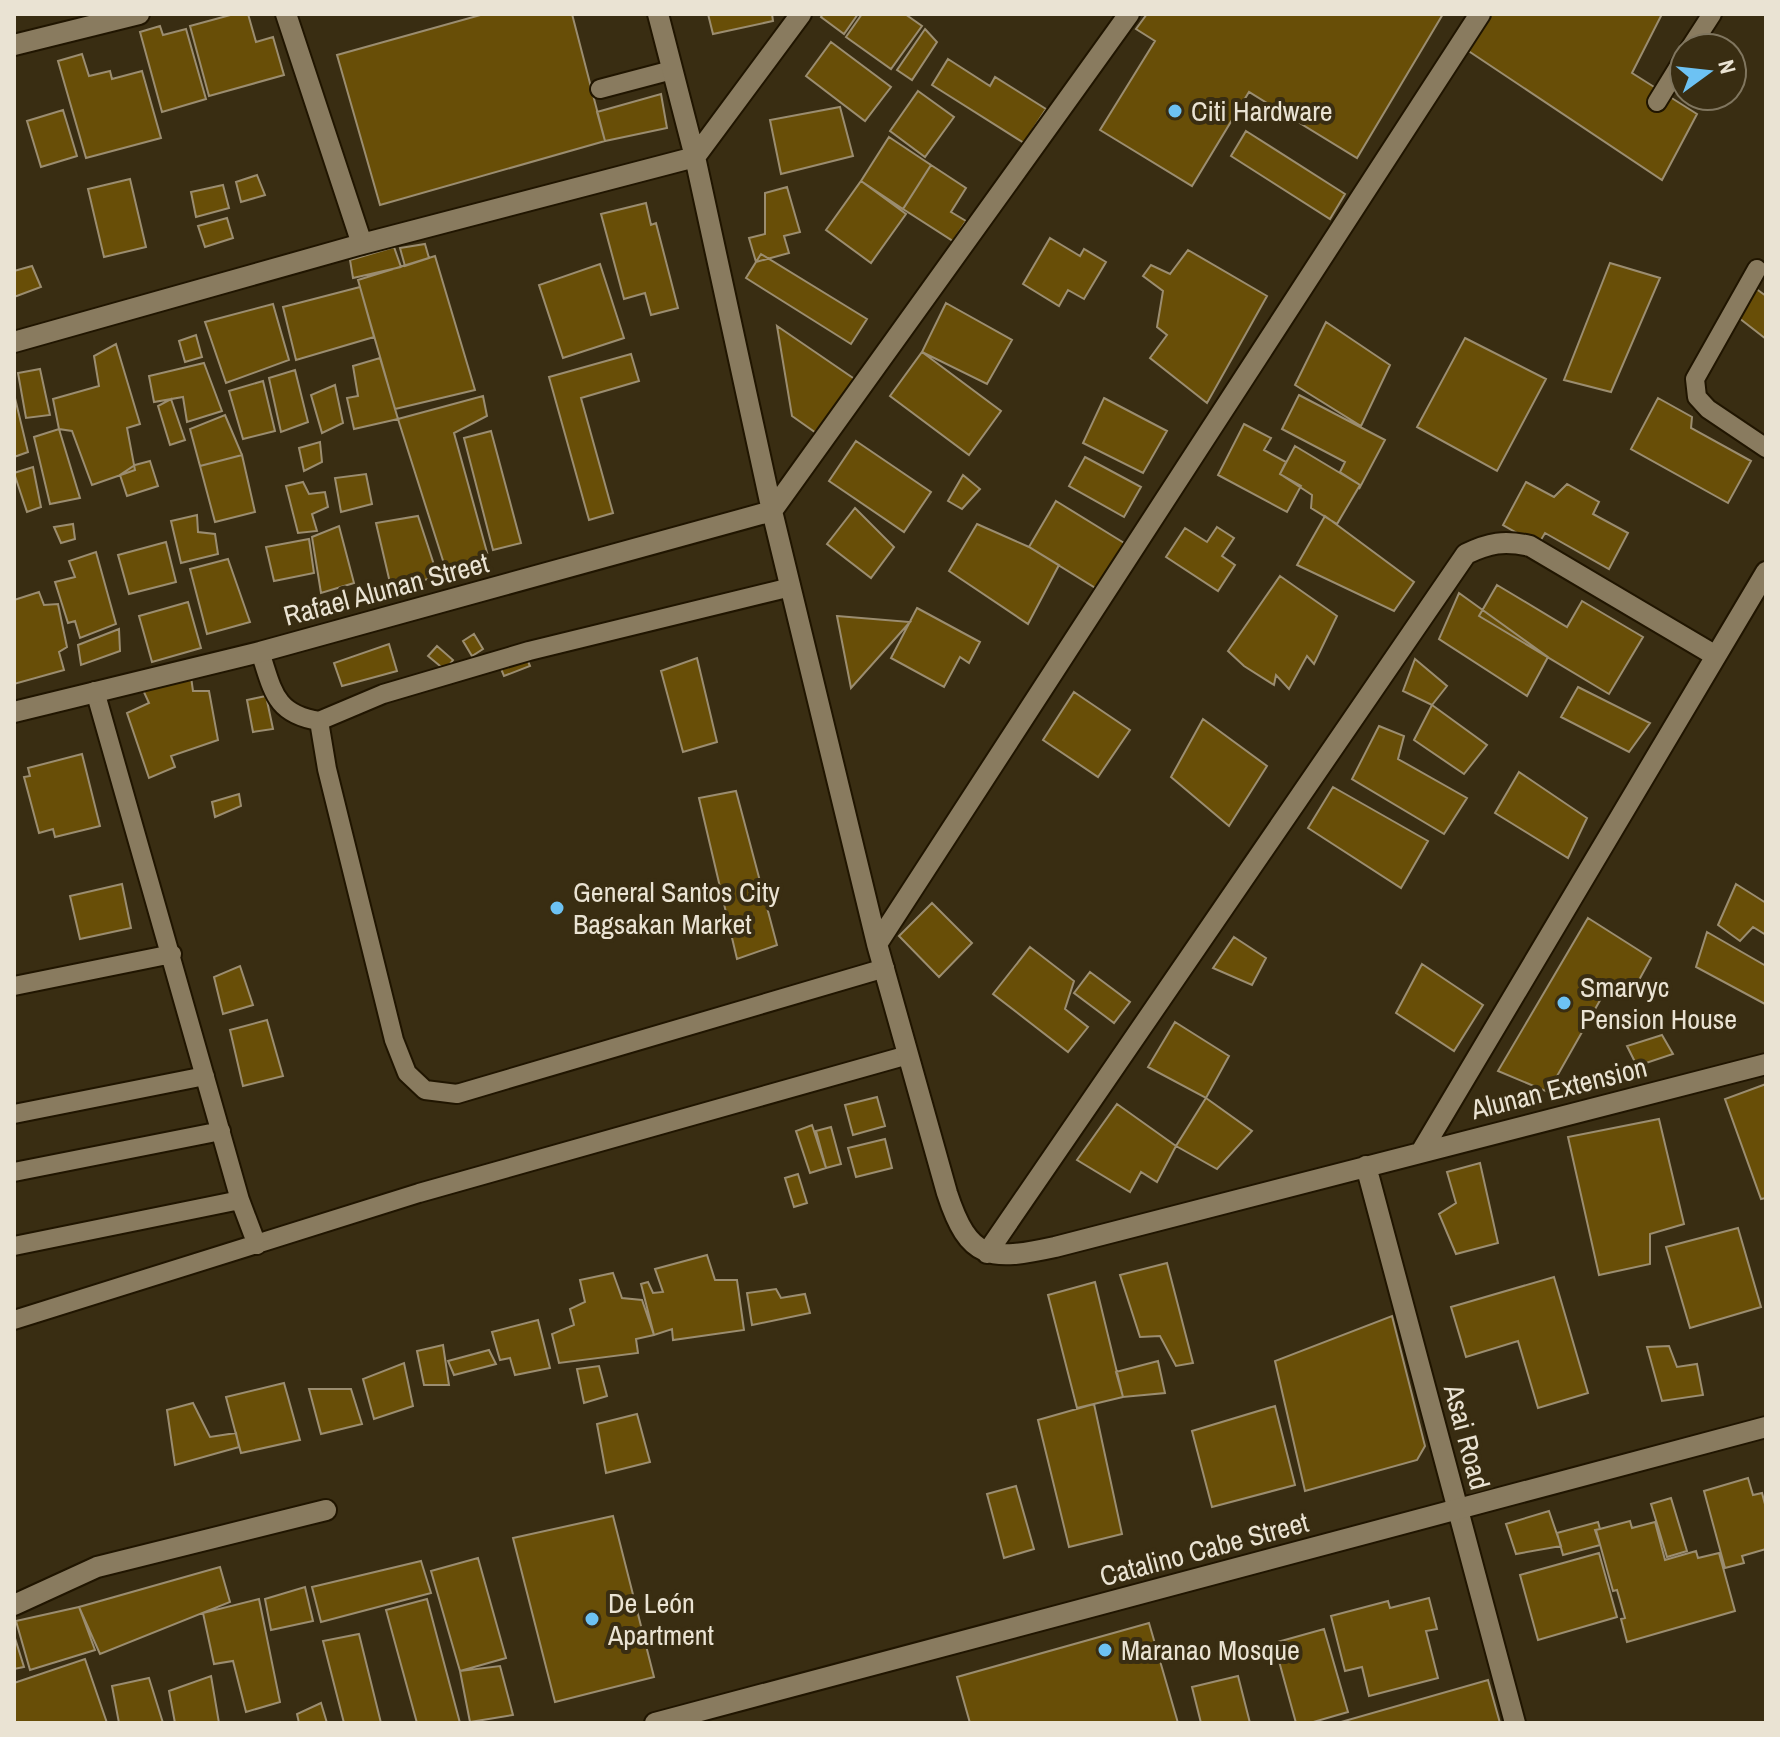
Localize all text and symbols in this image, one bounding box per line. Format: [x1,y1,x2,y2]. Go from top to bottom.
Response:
north arrow [1668,32,1748,112]
text: N [1711,57,1743,77]
place label: Citi Hardware [1191,92,1333,130]
marker: Citi Hardware [1166,102,1184,120]
street label: Rafael Alunan Street [279,543,493,635]
place label: General Santos City Bagsakan Market [573,873,780,943]
marker: General Santos City Bagsakan Market [548,899,566,917]
place label: Smarvyc Pension House [1580,968,1737,1038]
marker: Smarvyc Pension House [1555,994,1573,1012]
street label: Alunan Extension [1466,1048,1651,1128]
street label: Asai Road [1435,1379,1499,1494]
street label: Catalino Cabe Street [1096,1503,1312,1595]
place label: De León Apartment [607,1584,714,1654]
marker: De León Apartment [583,1610,601,1628]
place label: Maranao Mosque [1121,1631,1300,1669]
marker: Maranao Mosque [1096,1641,1114,1659]

